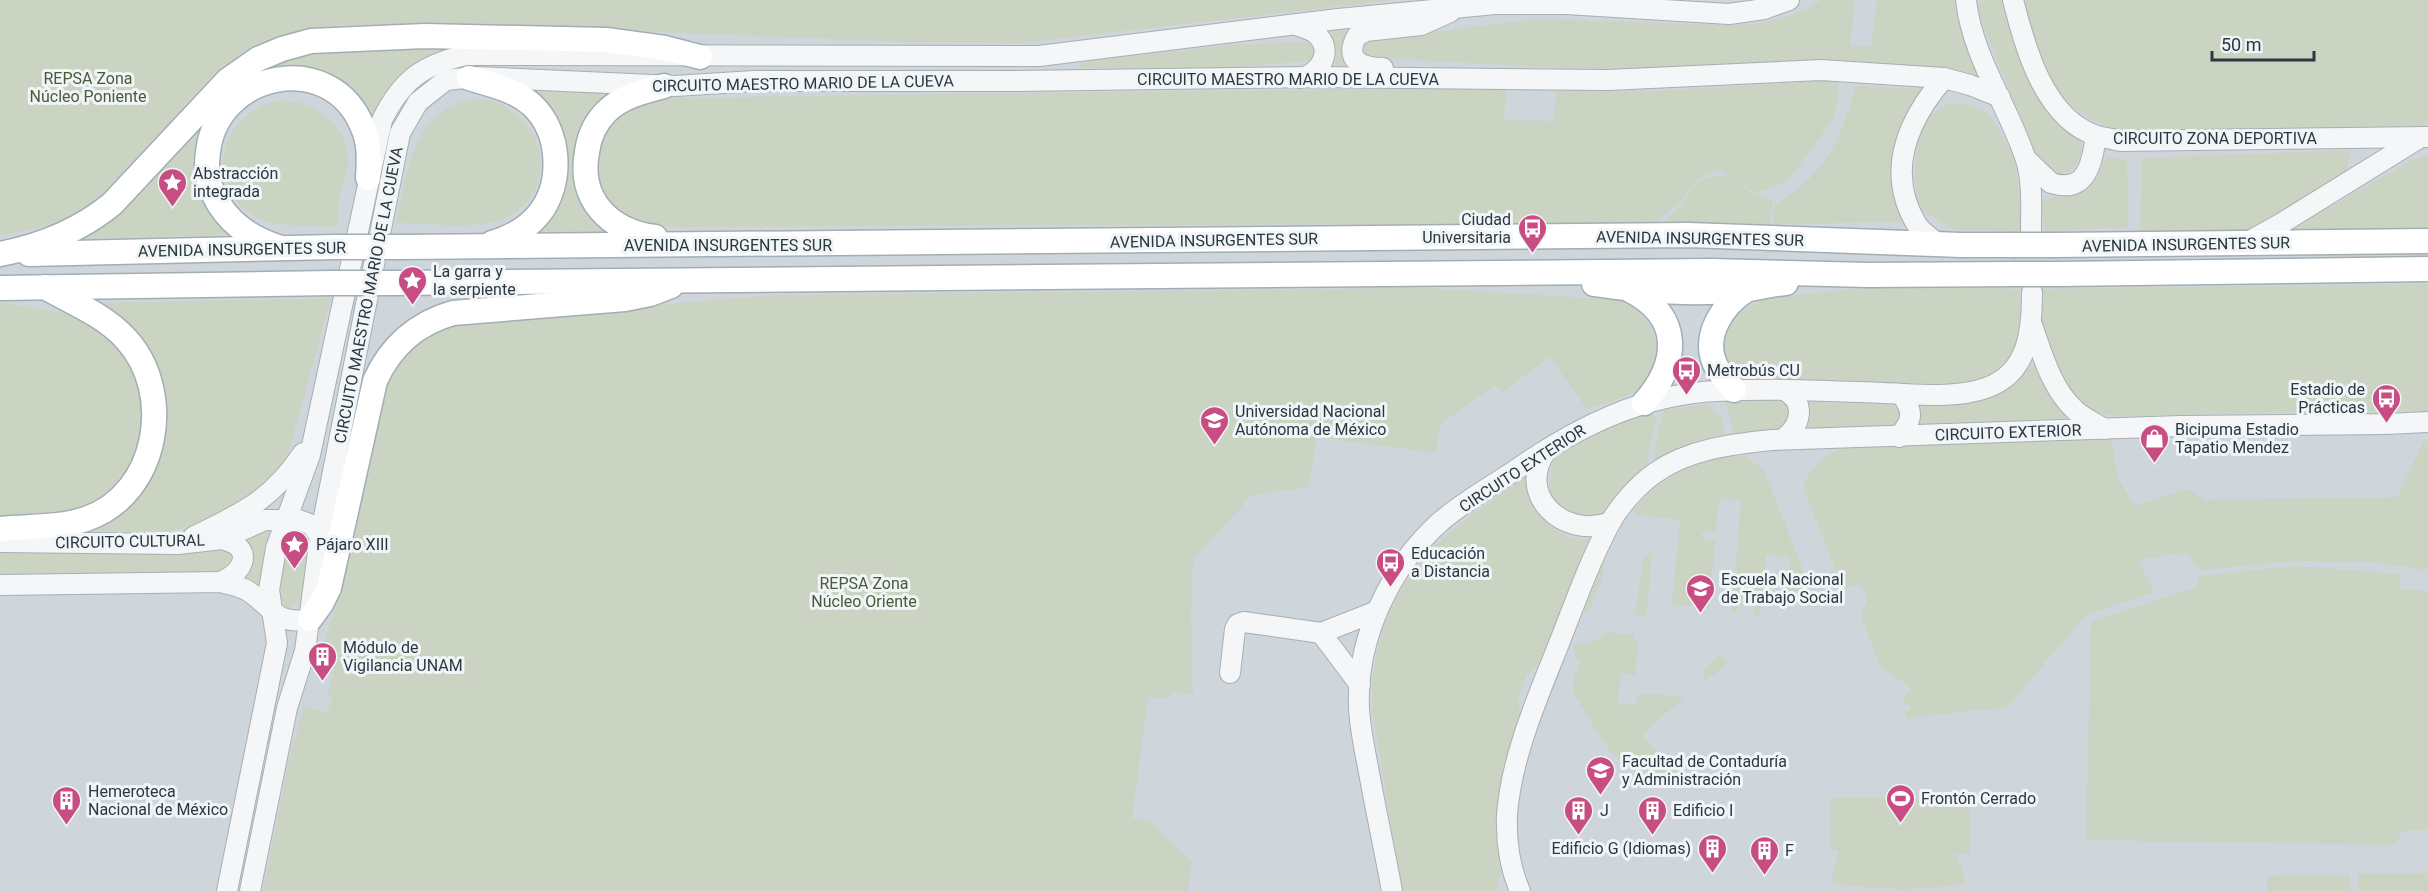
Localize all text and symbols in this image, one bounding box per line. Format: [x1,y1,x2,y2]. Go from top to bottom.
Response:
scale bar [2212,24,2314,62]
text: 50 m [2221,34,2261,55]
park label: REPSA Zona Núcleo Poniente [30,69,146,106]
street label: CIRCUITO MAESTRO MARIO DE LA CUEVA [1137,70,1439,89]
street label: CIRCUITO MAESTRO MARIO DE LA CUEVA [652,71,955,96]
street label: CIRCUITO ZONA DEPORTIVA [2113,129,2318,148]
street label: CIRCUITO MAESTRO MARIO DE LA CUEVA [330,145,407,445]
place label: Abstracción integrada [193,164,278,201]
place icon: Abstracción integrada [156,166,188,208]
place label: Ciudad Universitaria [1422,210,1511,247]
bus stop icon: Ciudad Universitaria [1516,212,1548,254]
street label: AVENIDA INSURGENTES SUR [1596,227,1804,250]
street label: AVENIDA INSURGENTES SUR [1110,229,1318,252]
street label: AVENIDA INSURGENTES SUR [2082,233,2290,256]
street label: AVENIDA INSURGENTES SUR [624,236,832,255]
street label: AVENIDA INSURGENTES SUR [138,238,346,261]
place label: La garra y la serpiente [433,262,516,299]
place icon: La garra y la serpiente [396,264,428,306]
bus stop icon: Metrobús CU [1670,354,1702,396]
place label: Metrobús CU [1707,361,1800,380]
place label: Estadio de Prácticas [2290,380,2365,417]
bus stop icon: Estadio de Prácticas [2370,382,2402,424]
place label: Universidad Nacional Autónoma de México [1235,402,1386,439]
school or university icon: Universidad Nacional Autónoma de México [1198,404,1230,446]
street label: CIRCUITO EXTERIOR [1456,420,1589,516]
street label: CIRCUITO EXTERIOR [1934,420,2082,445]
place label: Bicipuma Estadio Tapatio Mendez [2175,420,2299,457]
shop icon: Bicipuma Estadio Tapatio Mendez [2138,422,2170,464]
place icon: Pájaro XIII [279,528,311,570]
street label: CIRCUITO CULTURAL [55,531,206,552]
place label: Pájaro XIII [316,535,389,554]
place label: Educación a Distancia [1411,544,1490,581]
bus stop icon: Educación a Distancia [1374,546,1406,588]
place label: Escuela Nacional de Trabajo Social [1721,570,1844,607]
school or university icon: Escuela Nacional de Trabajo Social [1684,572,1716,614]
park label: REPSA Zona Núcleo Oriente [811,574,917,611]
place label: Módulo de Vigilancia UNAM [343,638,463,675]
building icon: Módulo de Vigilancia UNAM [306,640,338,682]
place label: Facultad de Contaduría y Administración [1622,752,1787,789]
school or university icon: Facultad de Contaduría y Administración [1585,754,1617,796]
place label: Hemeroteca Nacional de México [88,782,228,819]
sports icon: Frontón Cerrado [1884,782,1916,824]
building icon: Hemeroteca Nacional de México [51,784,83,826]
place label: Frontón Cerrado [1921,789,2036,808]
building icon: J [1563,794,1595,836]
building icon: Edificio I [1636,794,1668,836]
place label: J [1600,801,1609,820]
place label: Edificio I [1673,801,1733,820]
building icon: Edificio G (Idiomas) [1696,832,1728,874]
building icon: F [1748,834,1780,876]
place label: Edificio G (Idiomas) [1552,839,1691,858]
place label: F [1785,841,1794,860]

